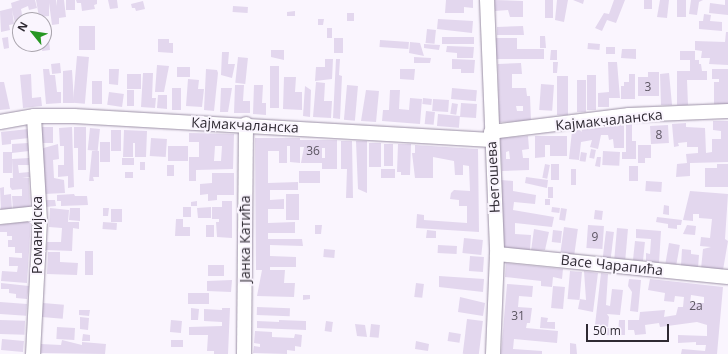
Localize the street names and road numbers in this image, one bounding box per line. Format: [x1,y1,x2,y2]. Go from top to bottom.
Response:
street label: Кајмакчаланска [555,106,663,134]
street label: Кајмакчаланска [191,114,299,136]
street label: Његошева [483,141,503,213]
street label: Јанка Катића [237,195,253,283]
street label: Романијска [29,196,45,274]
street label: Васе Чарапића [560,251,664,279]

